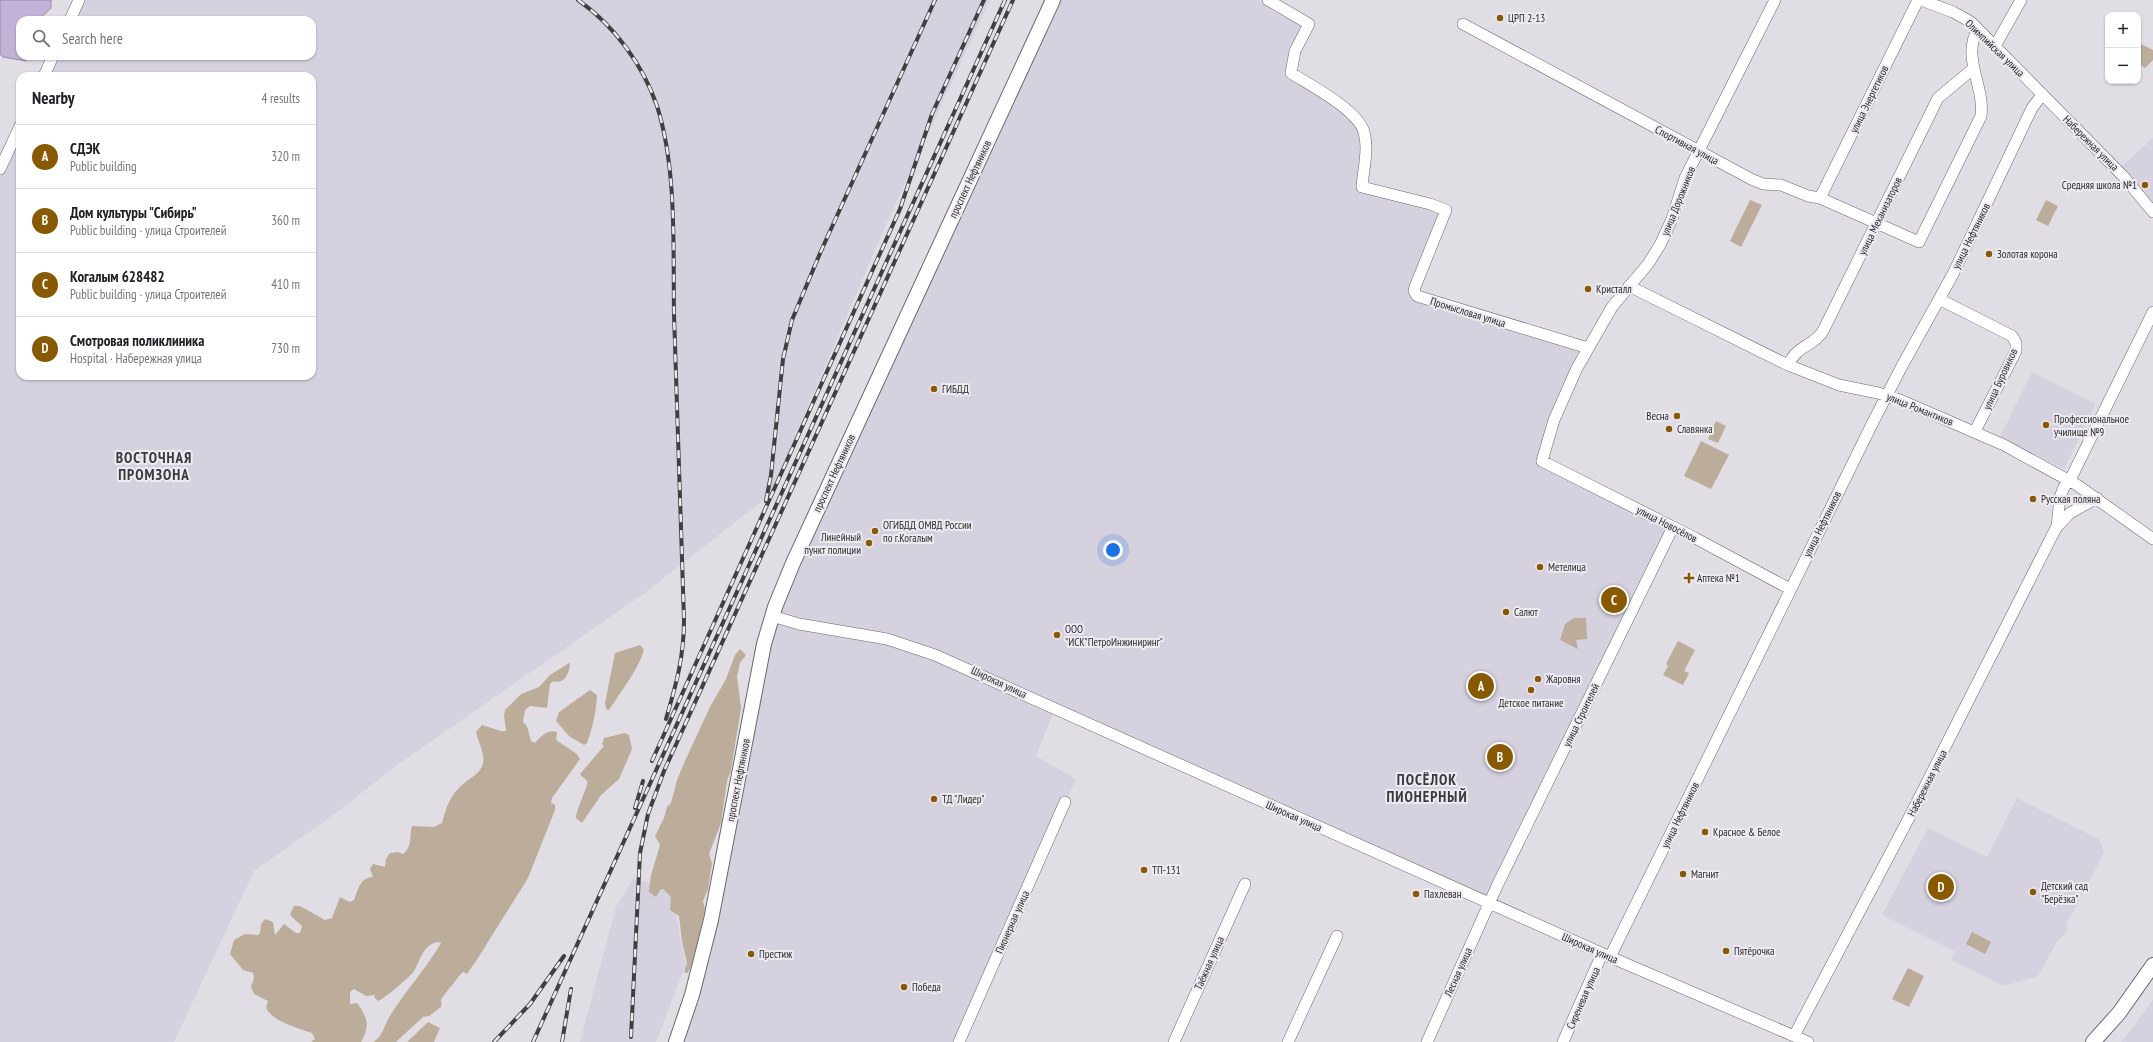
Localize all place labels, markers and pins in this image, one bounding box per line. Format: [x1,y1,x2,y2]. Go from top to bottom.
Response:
place label: ЦРП 2-13 [1508,11,1545,25]
marker: ЦРП 2-13 [1495,13,1505,23]
place label: Средняя школа №1 [2062,178,2137,192]
marker: Средняя школа №1 [2140,180,2150,190]
place label: Золотая корона [1997,247,2058,261]
marker: Золотая корона [1984,249,1994,259]
place label: Кристалл [1596,282,1632,296]
marker: Кристалл [1583,284,1593,294]
place label: ГИБДД [942,382,969,396]
marker: ГИБДД [929,384,939,394]
place label: Весна [1646,409,1669,423]
marker: Весна [1672,411,1682,421]
place label: Профессиональное училище №9 [2054,412,2129,439]
marker: Профессиональное училище №9 [2041,420,2051,430]
place label: Славянка [1677,422,1713,436]
marker: Славянка [1664,424,1674,434]
place label: Русская поляна [2041,492,2100,506]
marker: Русская поляна [2028,494,2038,504]
place label: ОГИБДД ОМВД России по г.Когалым [883,518,972,545]
marker: ОГИБДД ОМВД России по г.Когалым [870,526,880,536]
place label: Линейный пункт полиции [804,530,861,557]
marker: Линейный пункт полиции [864,538,874,548]
place label: Метелица [1548,560,1586,574]
marker: Метелица [1535,562,1545,572]
place label: Аптека №1 [1697,571,1740,585]
marker: Аптека №1 [1684,573,1694,583]
pin: C [1601,585,1627,615]
place label: Салют [1514,605,1538,619]
marker: Салют [1501,607,1511,617]
place label: ООО "ИСК"ПетроИнжиниринг" [1065,622,1163,649]
marker: ООО "ИСК"ПетроИнжиниринг" [1052,630,1062,640]
pin: A [1468,671,1494,701]
place label: Жаровня [1545,672,1581,686]
marker: Жаровня [1533,674,1543,684]
marker: Детское питание [1526,685,1536,695]
place label: Детское питание [1498,696,1564,710]
pin: B [1487,742,1513,772]
place label: ТД "Лидер" [942,792,984,806]
marker: ТД "Лидер" [929,794,939,804]
place label: Красное & Белое [1713,825,1781,839]
marker: Красное & Белое [1700,827,1710,837]
place label: ТП-131 [1152,863,1181,877]
marker: ТП-131 [1139,865,1149,875]
place label: Магнит [1691,867,1719,881]
marker: Магнит [1678,869,1688,879]
pin: D [1928,872,1954,902]
place label: Детский сад "Берёзка" [2041,879,2088,906]
place label: Пахлеван [1424,887,1462,901]
marker: Детский сад "Берёзка" [2028,887,2038,897]
marker: Пахлеван [1411,889,1421,899]
place label: Пятёрочка [1734,944,1775,958]
marker: Пятёрочка [1721,946,1731,956]
place label: Престиж [759,947,792,961]
marker: Престиж [746,949,756,959]
place label: Победа [912,980,941,994]
marker: Победа [899,982,909,992]

